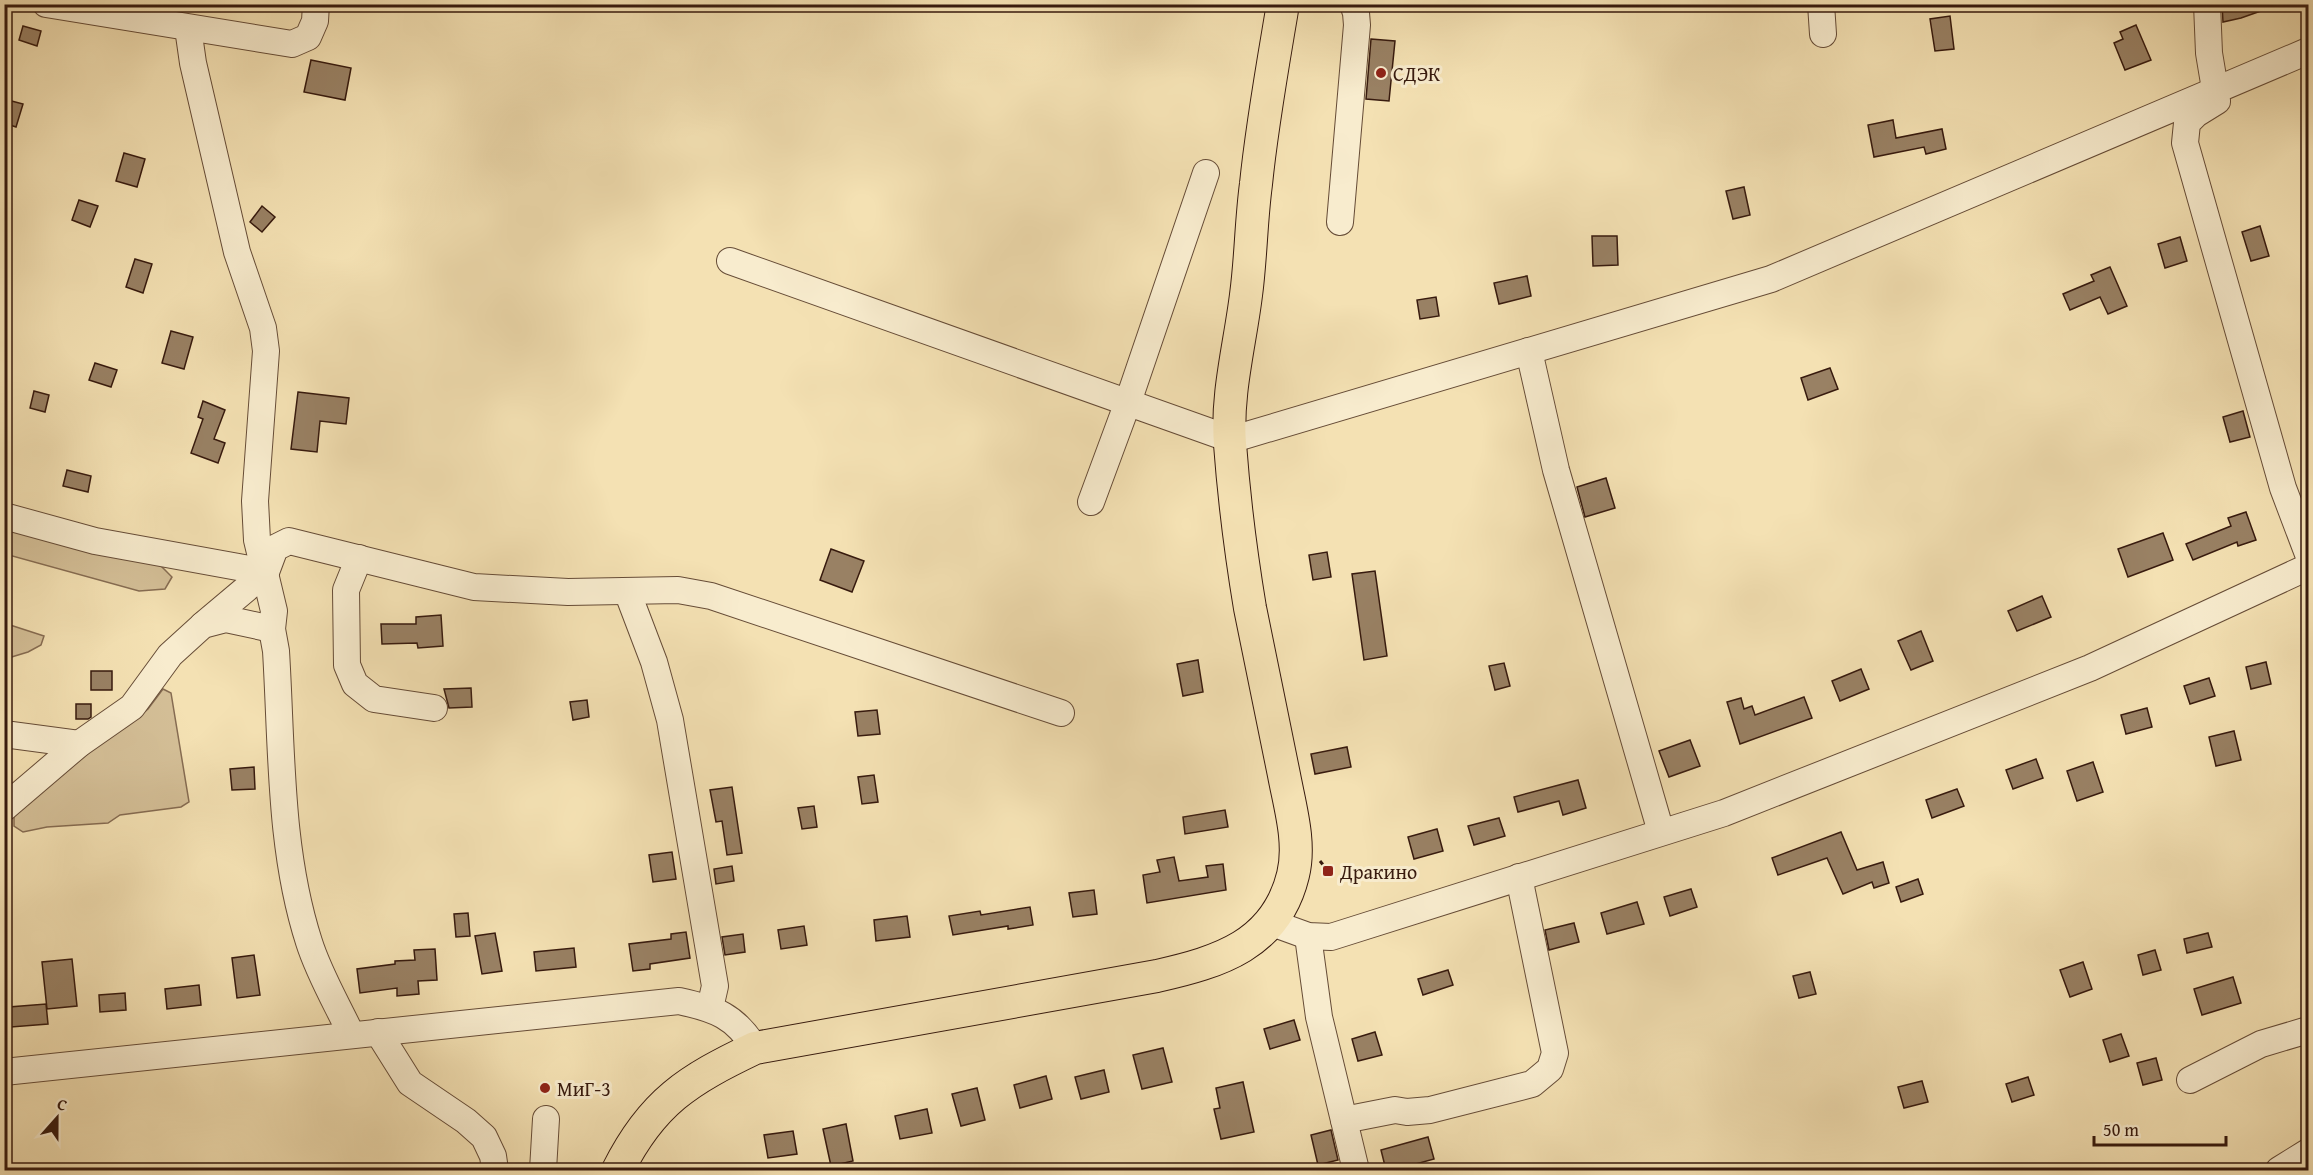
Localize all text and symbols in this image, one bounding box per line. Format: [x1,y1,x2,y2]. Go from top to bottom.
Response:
place label: СДЭК [1393,59,1441,88]
marker: СДЭК [1374,66,1388,80]
place label: Дракино [1339,857,1417,886]
marker: Дракино [1321,864,1335,878]
place label: МиГ-3 [557,1074,611,1103]
marker: МиГ-3 [538,1081,552,1095]
north arrow [27,1088,87,1148]
text: С [54,1091,71,1117]
scale bar [2094,1109,2226,1147]
text: 50 m [2103,1116,2139,1143]

